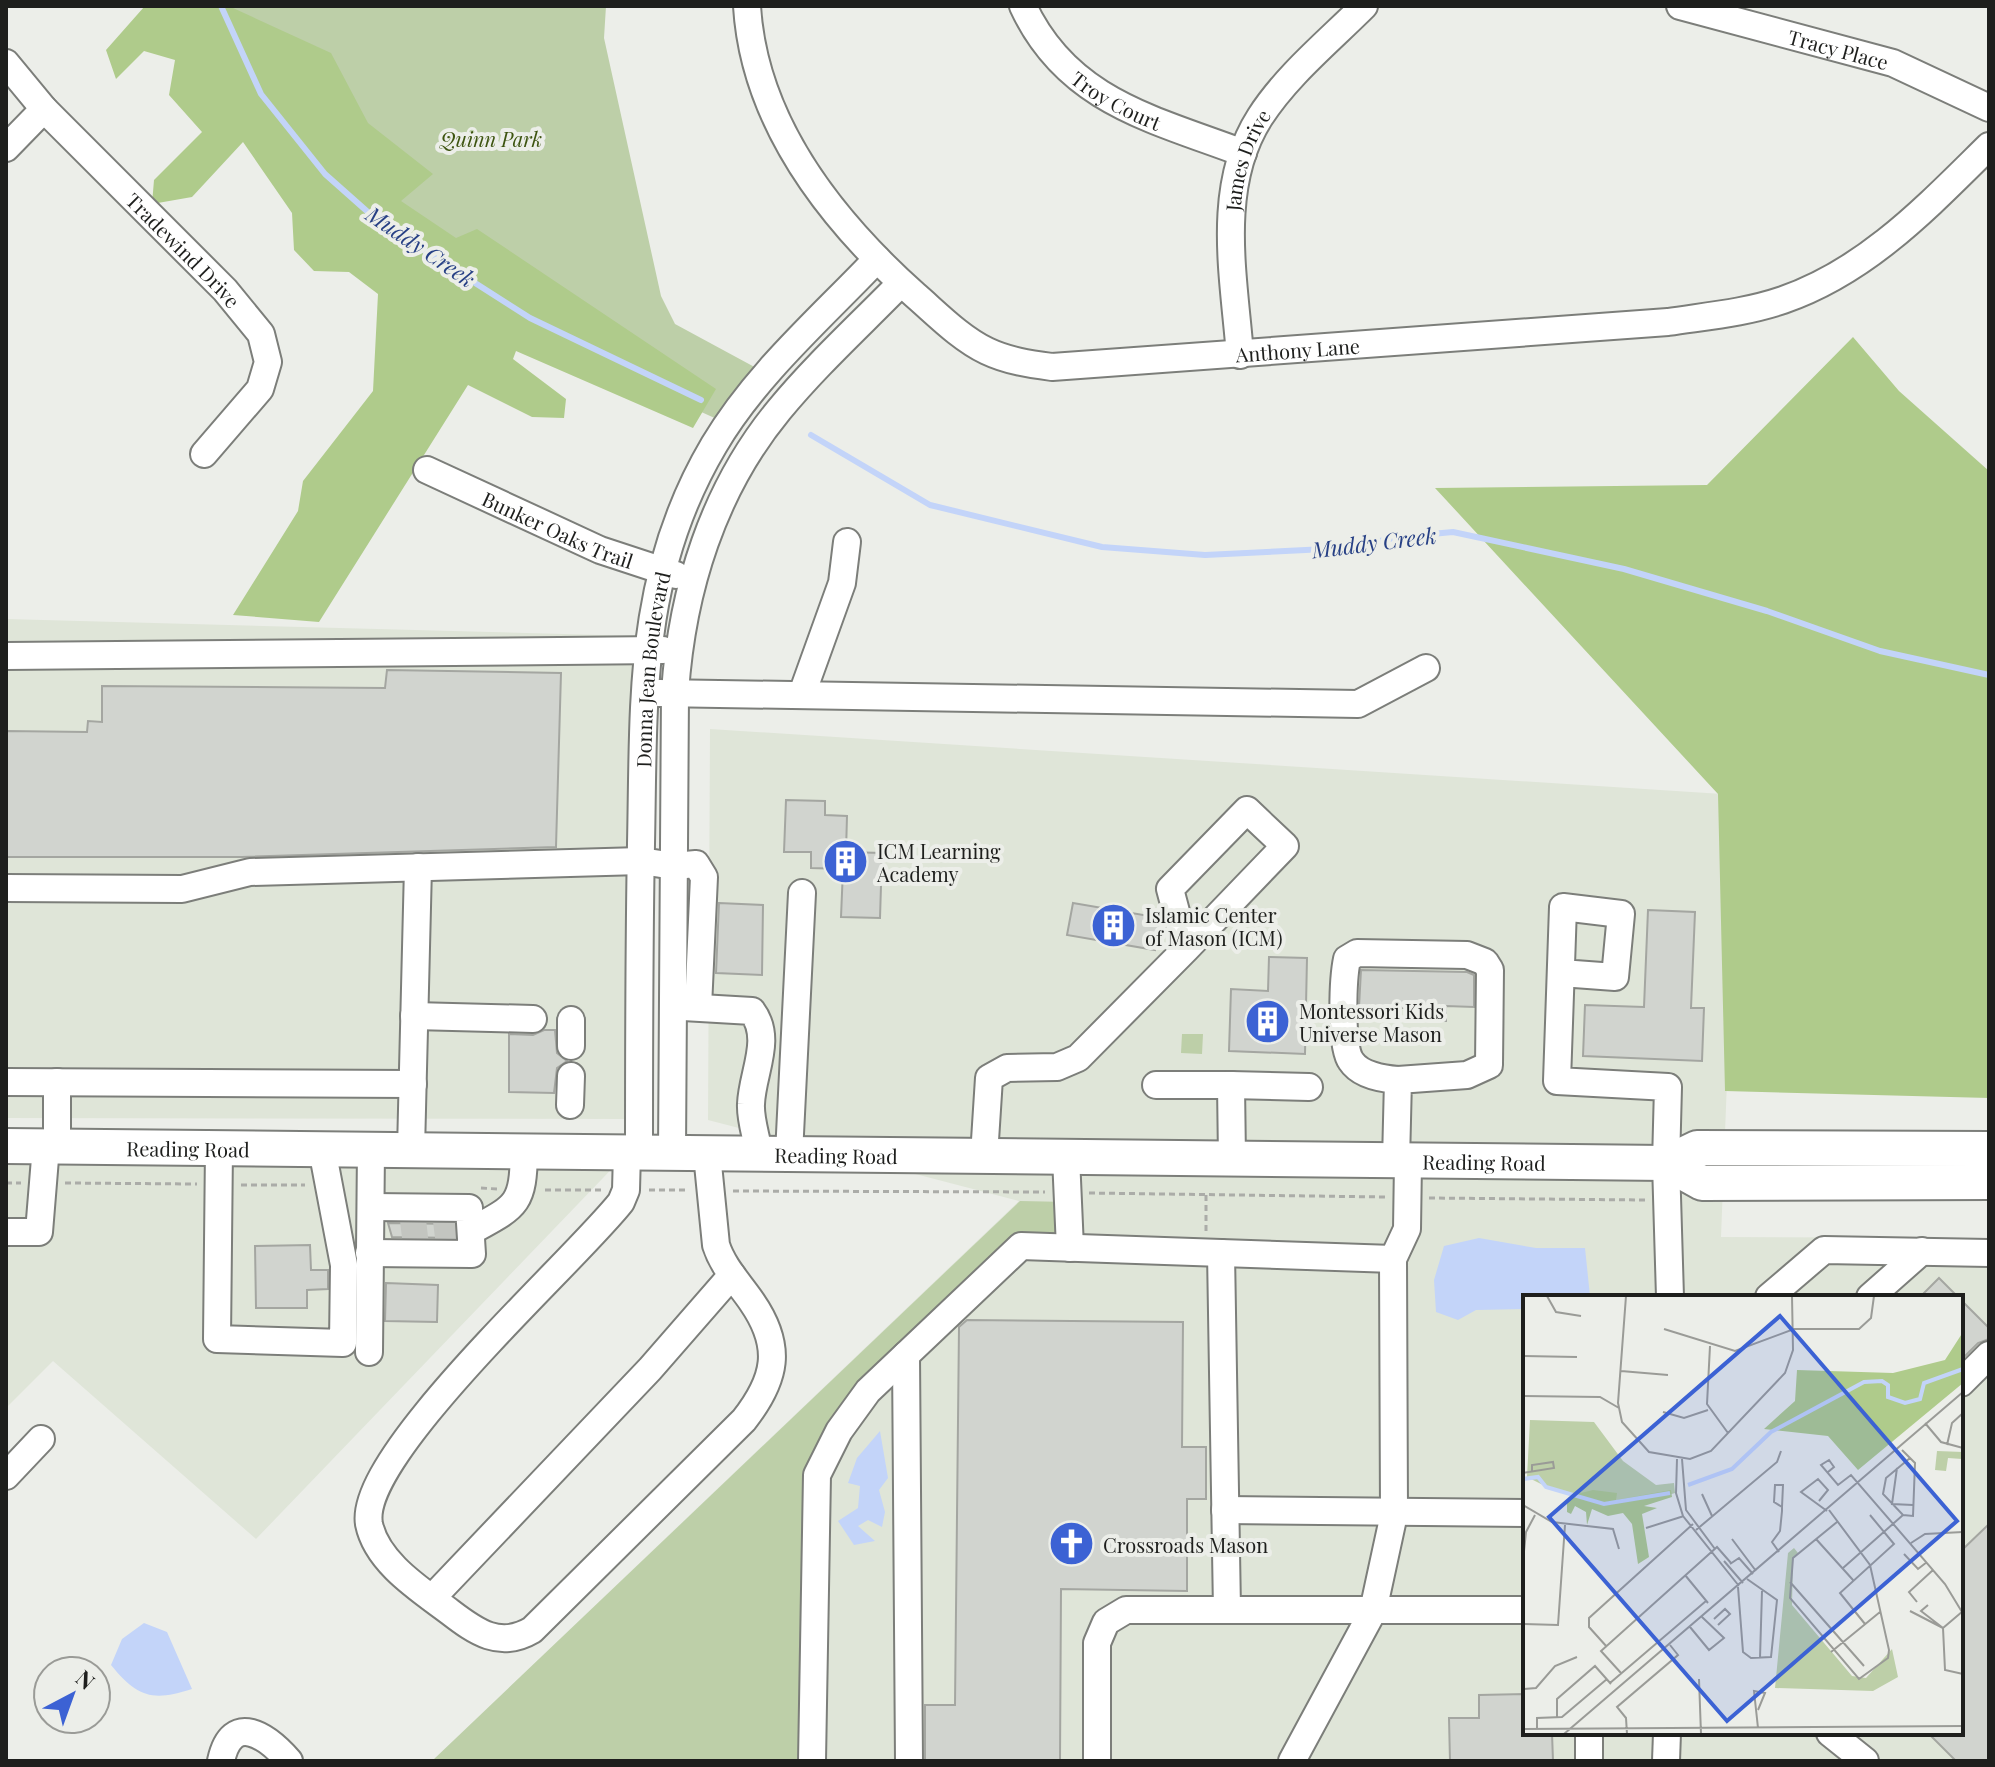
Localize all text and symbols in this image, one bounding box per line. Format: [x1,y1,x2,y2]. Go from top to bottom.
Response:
street label: Tracy Place [1785,22,1892,75]
street label: Troy Court [1066,64,1166,136]
street label: James Drive [1218,103,1276,213]
park label: Quinn Park [439,125,542,152]
street label: Tradewind Drive [121,186,247,313]
water label: Muddy Creek [360,198,481,293]
street label: Anthony Lane [1234,331,1361,367]
street label: Bunker Oaks Trail [478,484,637,574]
water label: Muddy Creek [1309,519,1438,565]
street label: Donna Jean Boulevard [629,568,675,768]
building icon: ICM Learning Academy [822,837,870,885]
place label: ICM Learning Academy [876,837,1001,887]
place label: Islamic Center of Mason (ICM) [1145,901,1283,951]
building icon: Islamic Center of Mason (ICM) [1090,902,1138,950]
building icon: Montessori Kids Universe Mason [1244,997,1292,1045]
place label: Montessori Kids Universe Mason [1299,997,1444,1047]
street label: Reading Road [126,1134,250,1162]
street label: Reading Road [774,1140,898,1169]
street label: Reading Road [1422,1147,1546,1175]
inset map [1523,1295,1963,1735]
church icon: Crossroads Mason [1048,1520,1096,1568]
place label: Crossroads Mason [1103,1531,1268,1558]
north arrow [32,1655,112,1735]
text: N [70,1663,102,1696]

